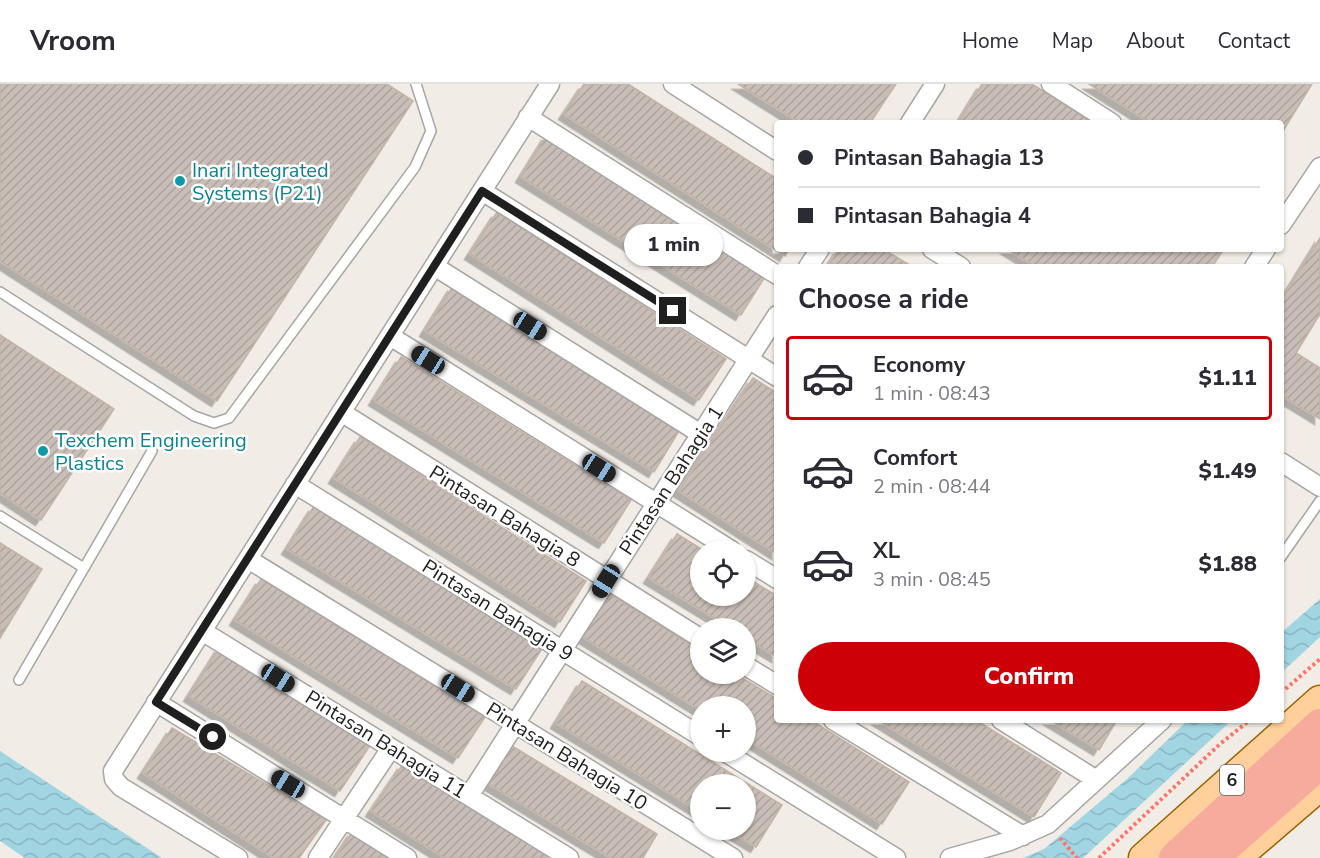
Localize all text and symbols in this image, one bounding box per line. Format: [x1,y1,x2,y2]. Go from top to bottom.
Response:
text: Vroom [30,22,116,60]
text: Home [962,27,1019,55]
text: Map [1052,27,1093,55]
text: About [1126,27,1184,55]
text: Contact [1217,27,1290,55]
text: Pintasan Bahagia 13 [834,143,1044,173]
place label: Inari Integrated Systems (P21) [192,157,329,207]
marker: Inari Integrated Systems (P21) [173,174,187,188]
text: Pintasan Bahagia 4 [834,201,1031,231]
callout: 1 min [624,224,722,266]
text: 1 min [647,231,700,258]
text: Choose a ride [798,281,969,318]
route end [659,297,686,324]
car [510,309,550,343]
car [408,343,448,377]
text: Economy [873,350,965,380]
icon: car [801,351,855,405]
text: $1.11 [1198,363,1257,393]
text: 1 min · 08:43 [873,380,991,407]
street label: Pintasan Bahagia 1 [613,400,730,560]
place label: Texchem Engineering Plastics [55,427,247,477]
text: Comfort [873,443,957,473]
marker: Texchem Engineering Plastics [36,444,50,458]
icon: car [801,444,855,498]
car [579,451,619,485]
text: $1.49 [1198,456,1257,486]
street label: Pintasan Bahagia 8 [424,459,585,574]
text: 2 min · 08:44 [873,473,991,500]
text: XL [873,536,900,566]
icon: car [801,537,855,591]
map controls [690,540,756,840]
button: locate [690,540,756,606]
text: $1.88 [1198,549,1257,579]
street label: Pintasan Bahagia 9 [417,553,578,668]
car [589,561,623,601]
text: 3 min · 08:45 [873,566,991,593]
button: layers [690,618,756,684]
button: Confirm [798,642,1260,711]
car [258,661,298,695]
car [438,671,478,705]
street label: Pintasan Bahagia 11 [300,684,471,805]
street label: Pintasan Bahagia 10 [481,696,652,817]
button: + [690,696,756,762]
route start [199,723,226,750]
road number: 6 [1220,765,1244,795]
car [268,767,308,801]
button: − [690,774,756,840]

